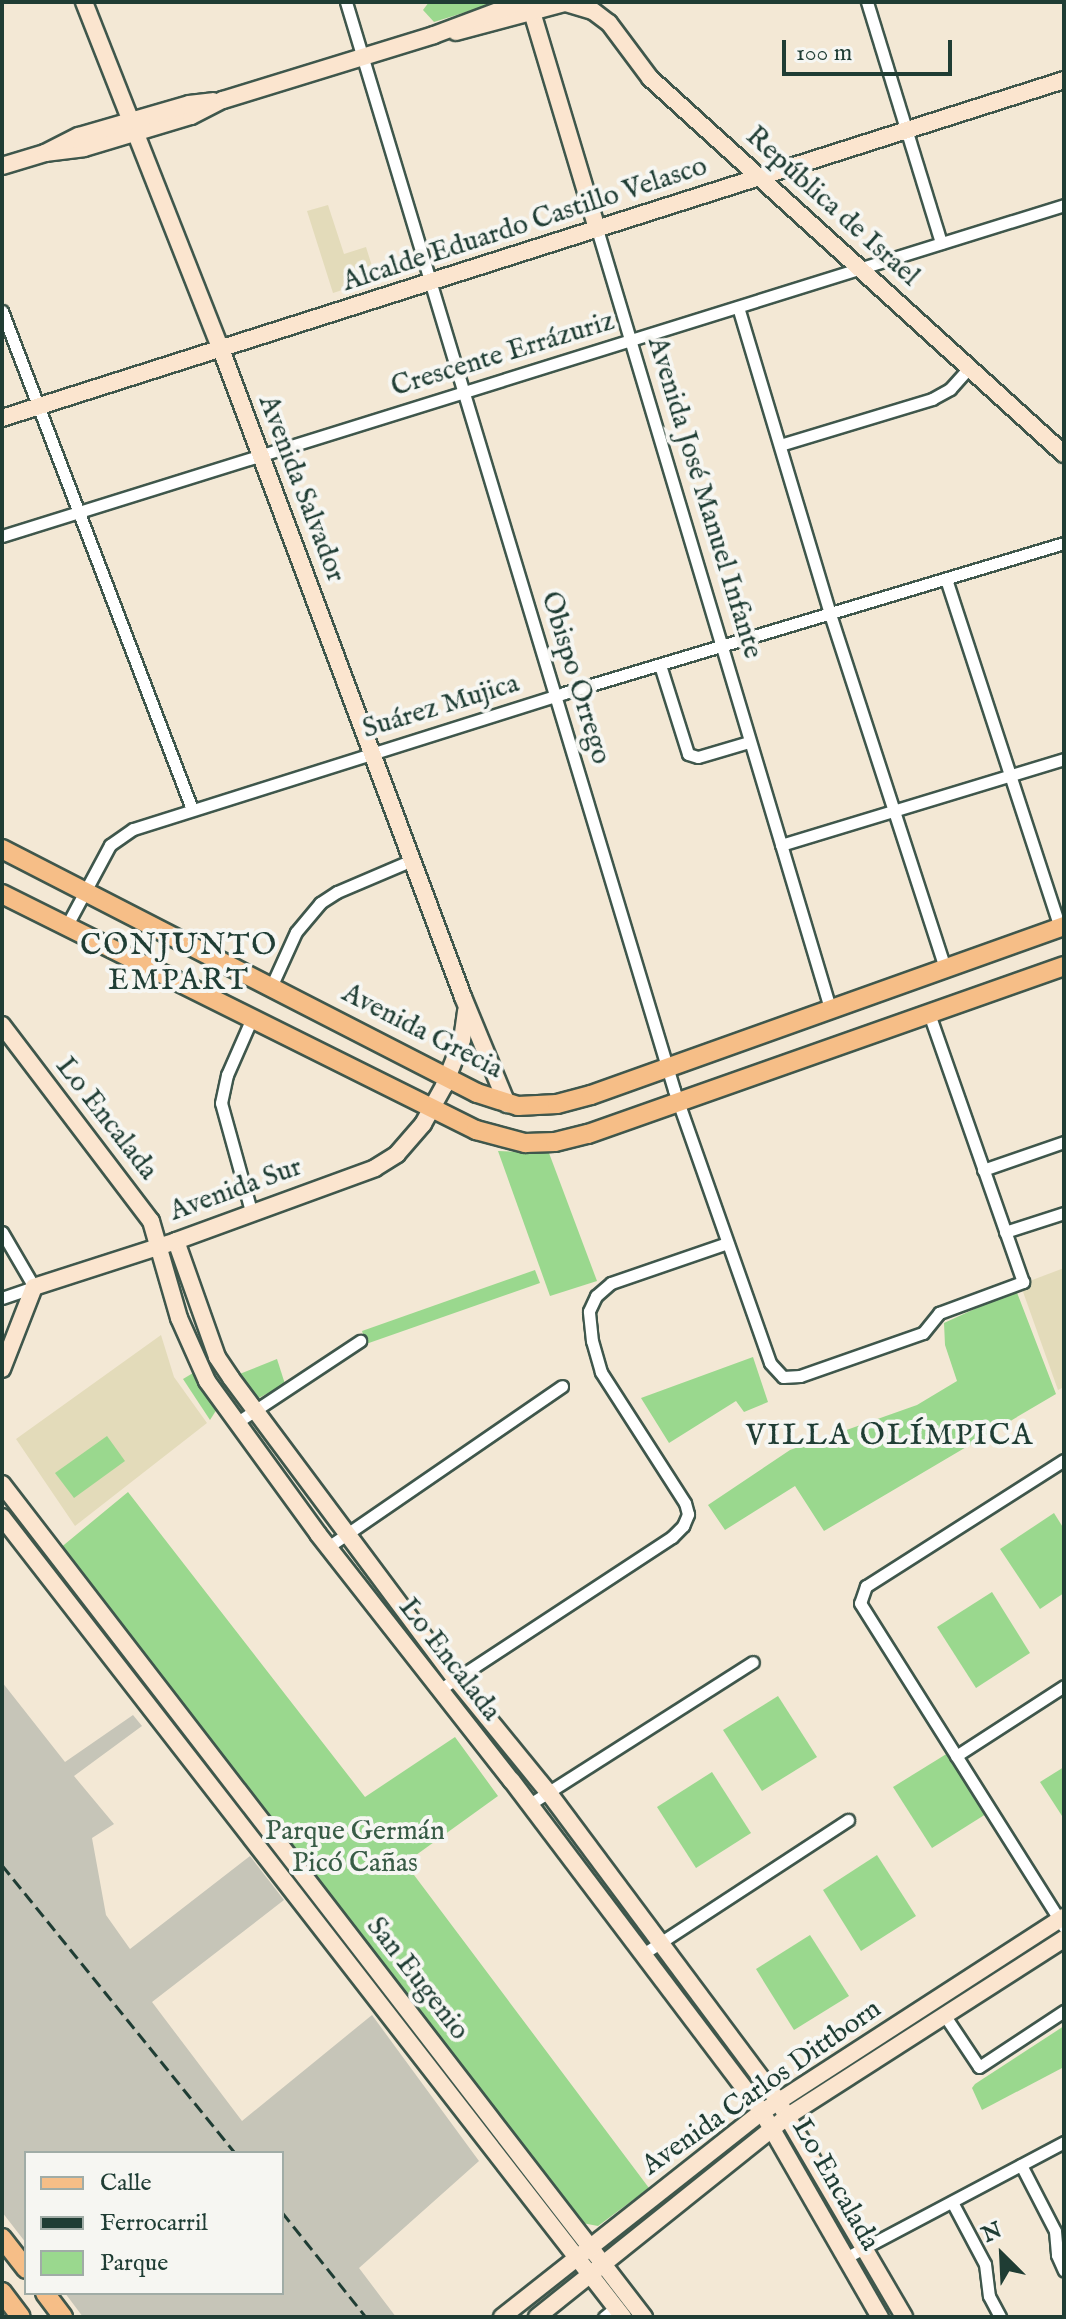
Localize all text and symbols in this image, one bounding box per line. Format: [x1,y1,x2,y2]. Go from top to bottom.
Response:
scale bar [786,24,956,74]
text: 100 m [796,38,852,69]
street label: República de Israel [738,120,926,294]
street label: Alcalde Eduardo Castillo Velasco [338,150,712,300]
street label: Crescente Errázuriz [387,305,619,405]
street label: Avenida José Manuel Infante [639,333,769,663]
street label: Avenida Salvador [250,391,352,587]
street label: Obispo Orrego [533,588,617,768]
street label: Suárez Mujica [359,667,523,747]
district label: CONJUNTO EMPART [80,928,278,998]
street label: Avenida Grecia [336,977,508,1087]
street label: Lo Encalada [48,1051,164,1187]
street label: Avenida Sur [165,1151,307,1229]
district label: VILLA OLÍMPICA [746,1418,1034,1454]
street label: Lo Encalada [391,1592,507,1728]
park label: Parque Germán Picó Cañas [265,1815,445,1881]
street label: San Eugenio [359,1911,475,2047]
street label: Avenida Carlos Dittborn [636,1993,888,2183]
street label: Lo Encalada [784,2113,886,2257]
legend [24,2151,284,2295]
text: Calle [100,2168,152,2199]
text: Ferrocarril [100,2208,208,2239]
north arrow [962,2215,1042,2295]
text: N [978,2216,1007,2250]
text: Parque [100,2248,168,2279]

